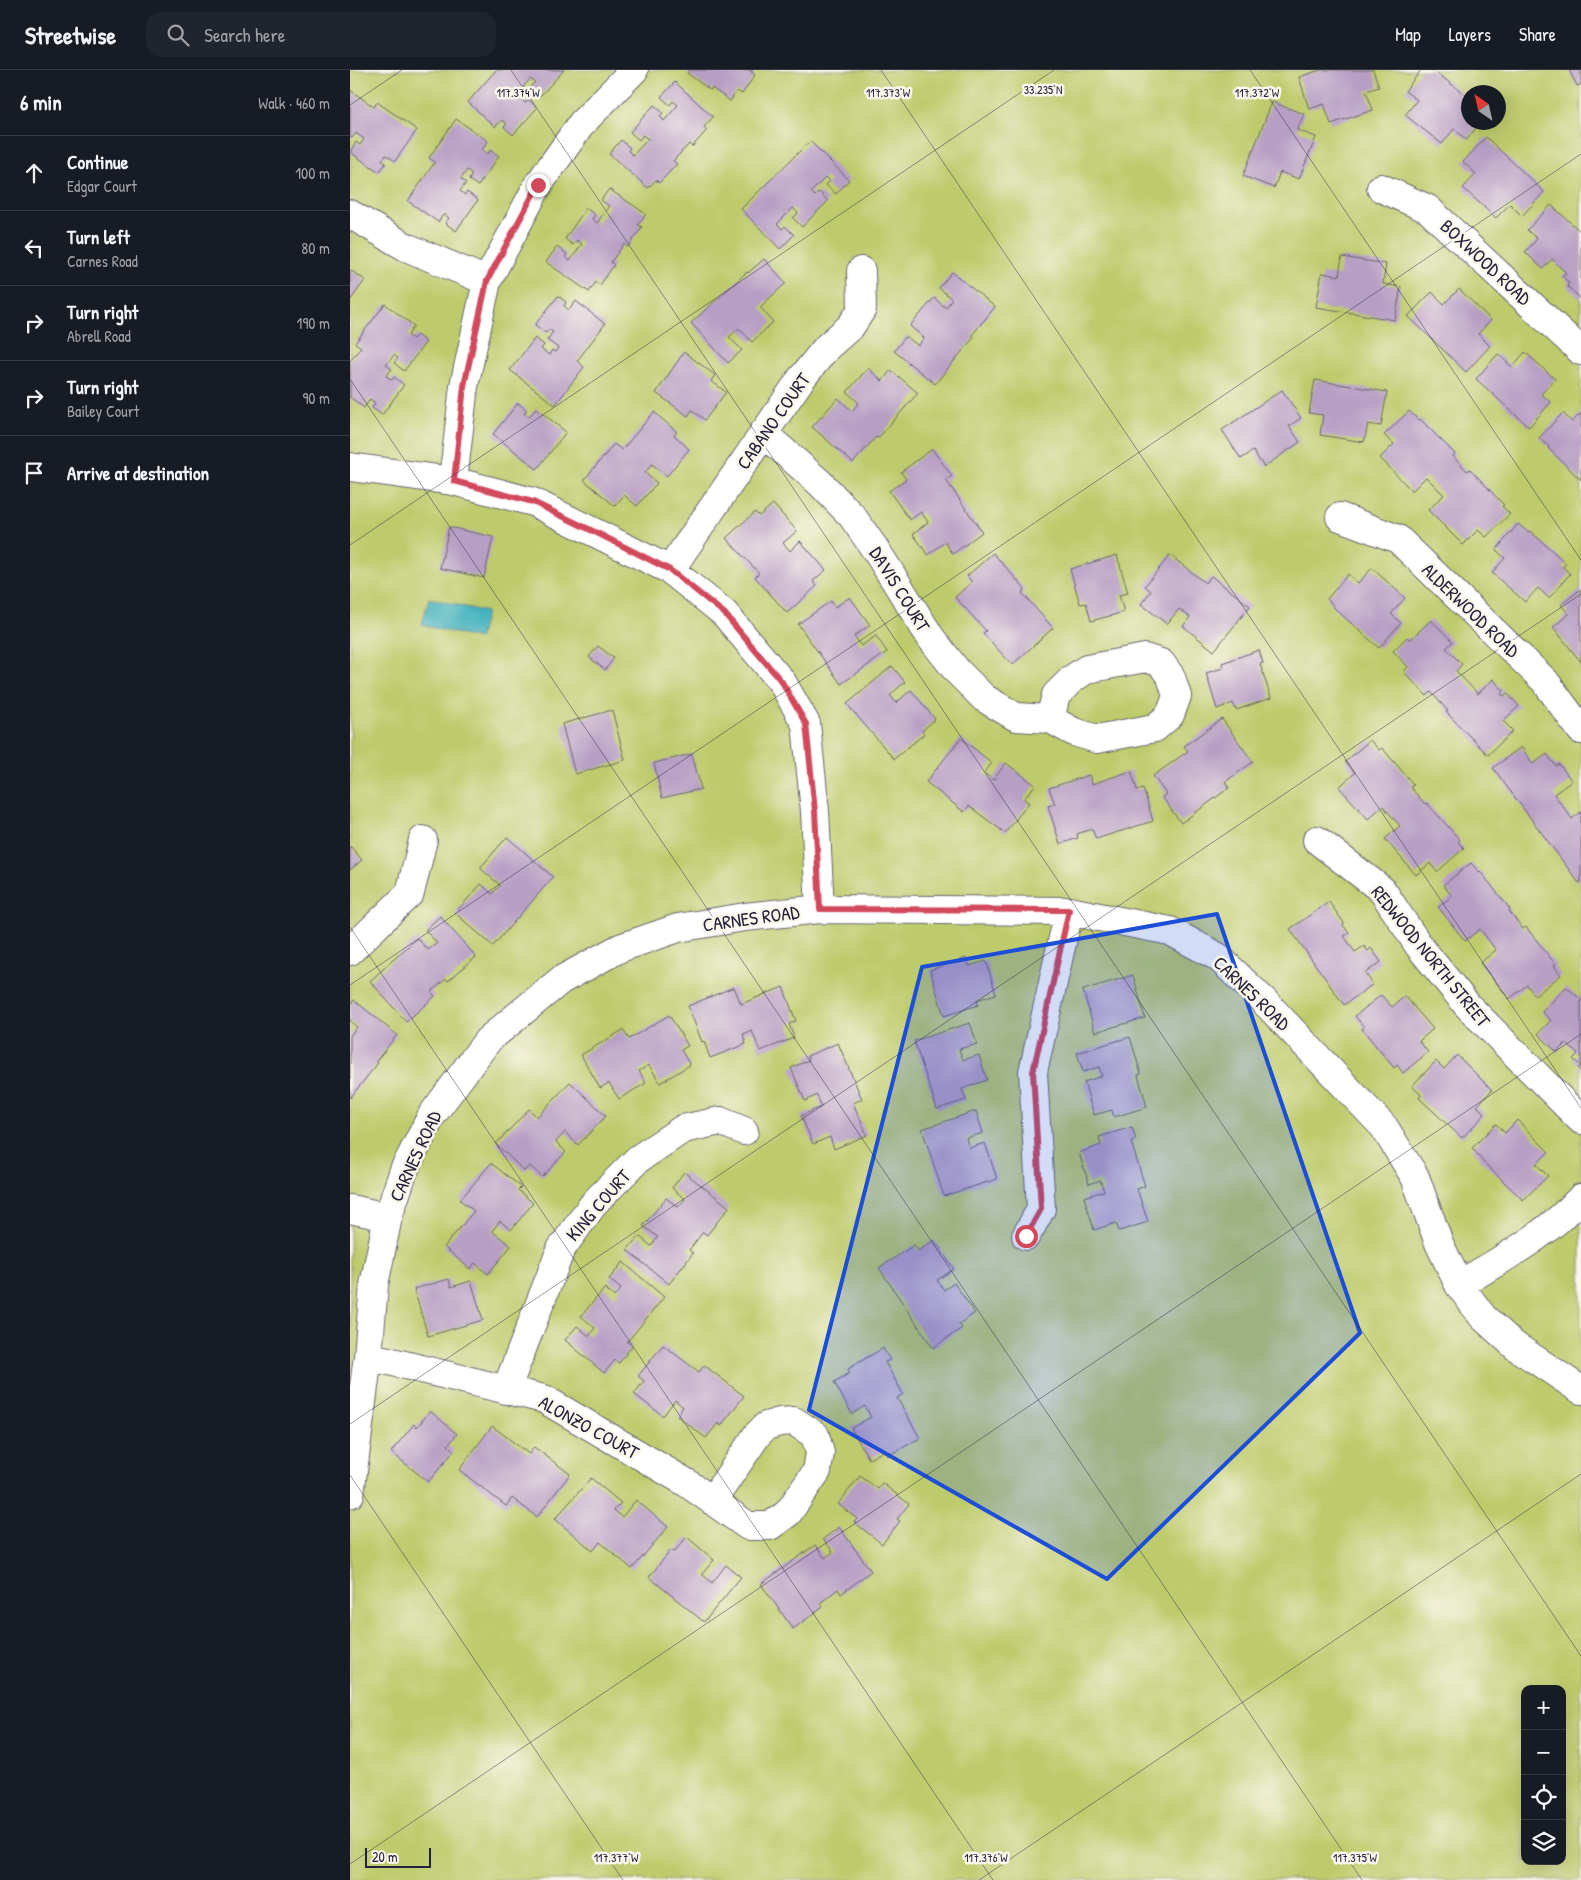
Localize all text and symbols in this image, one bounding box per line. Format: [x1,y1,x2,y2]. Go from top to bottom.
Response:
search box [146,12,496,57]
text: Streetwise [25,19,116,51]
icon: search [164,21,192,49]
text: Search here [204,22,285,48]
text: Map [1395,22,1421,47]
text: Layers [1449,22,1491,47]
text: Share [1519,22,1556,47]
text: 33.235°N [1024,81,1062,98]
text: 117.374°W [496,84,540,101]
text: 117.373°W [866,84,911,101]
text: 117.372°W [1235,84,1280,101]
north arrow [1461,85,1506,130]
text: 6 min [20,88,62,117]
text: Walk · 460 m [258,92,330,114]
text: Continue [67,149,128,175]
icon: ahead [20,159,48,187]
text: 100 m [295,162,330,184]
route end [527,174,550,197]
text: Edgar Court [67,175,137,197]
street label: BOXWOOD ROAD [1435,213,1537,311]
text: Turn left [67,224,130,250]
icon: left [20,234,48,262]
text: 80 m [301,237,330,259]
text: Carnes Road [67,250,138,272]
text: Turn right [67,299,138,325]
icon: right [20,309,48,337]
text: 190 m [297,312,330,334]
text: Abrell Road [67,325,131,347]
street label: CABANO COURT [730,367,817,475]
text: Turn right [67,374,138,400]
icon: right [20,384,48,412]
text: 90 m [302,387,330,409]
text: Bailey Court [67,400,139,422]
icon: arrive [20,459,48,487]
text: Arrive at destination [67,460,209,486]
street label: DAVIS COURT [864,542,937,637]
street label: ALDERWOOD ROAD [1417,557,1525,663]
street label: REDWOOD NORTH STREET [1366,880,1497,1033]
street label: CARNES ROAD [701,898,801,938]
street label: CARNES ROAD [1208,950,1296,1036]
street label: CARNES ROAD [383,1106,447,1206]
street label: KING COURT [560,1163,637,1246]
route start [1015,1225,1038,1248]
street label: ALONZO COURT [534,1389,645,1466]
map controls [1521,1685,1566,1865]
button: + [1521,1685,1566,1730]
button: − [1521,1730,1566,1775]
button: locate [1521,1775,1566,1820]
button: layers [1521,1820,1566,1865]
scale bar [365,1845,431,1868]
text: 20 m [372,1847,398,1866]
text: 117.377°W [594,1849,639,1866]
text: 117.376°W [964,1849,1008,1866]
text: 117.375°W [1333,1849,1377,1866]

